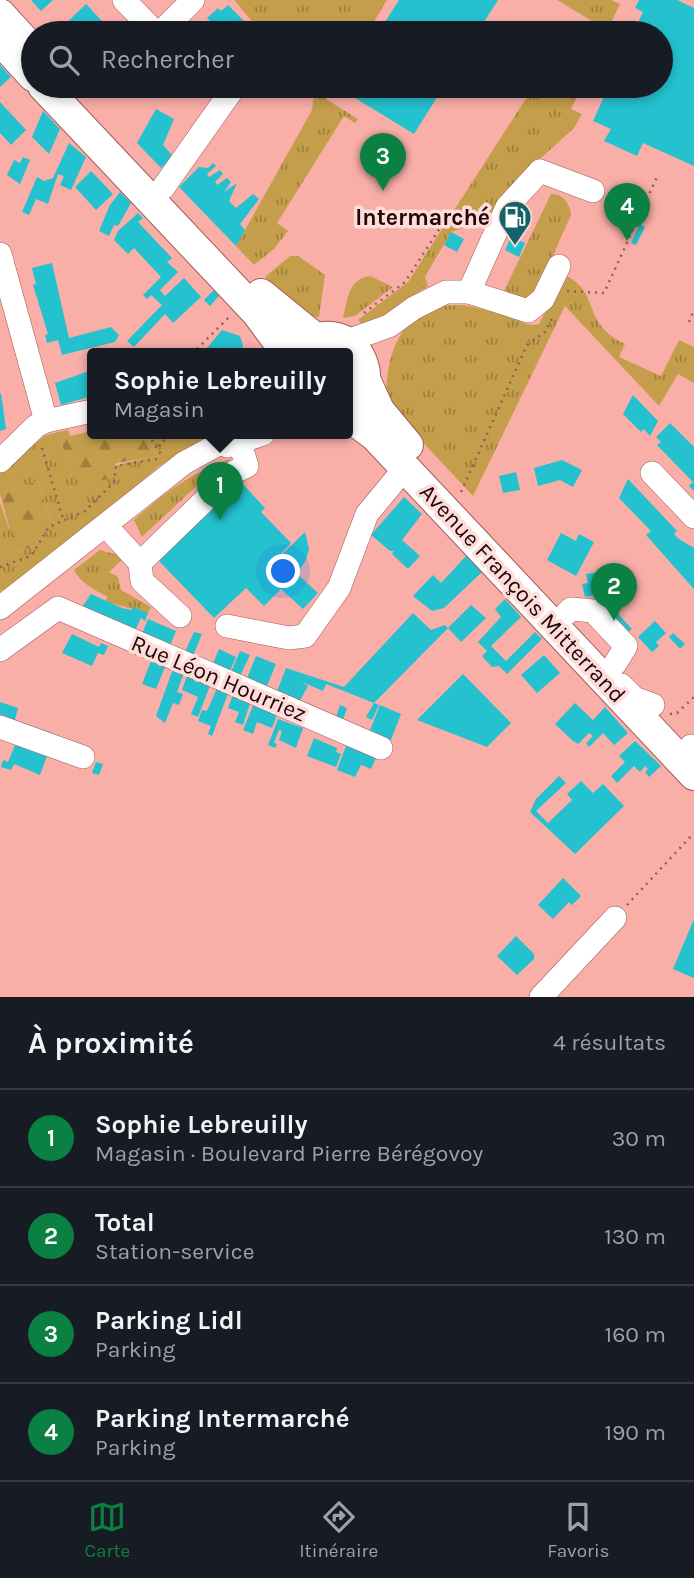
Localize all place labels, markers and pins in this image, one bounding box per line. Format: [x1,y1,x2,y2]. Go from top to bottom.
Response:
pin: 3 [360,133,406,191]
pin: 4 [604,183,650,241]
fuel station icon: Intermarché [496,198,534,247]
place label: Intermarché [355,204,490,231]
pin: 1 [197,462,243,520]
pin: 2 [591,563,637,621]

